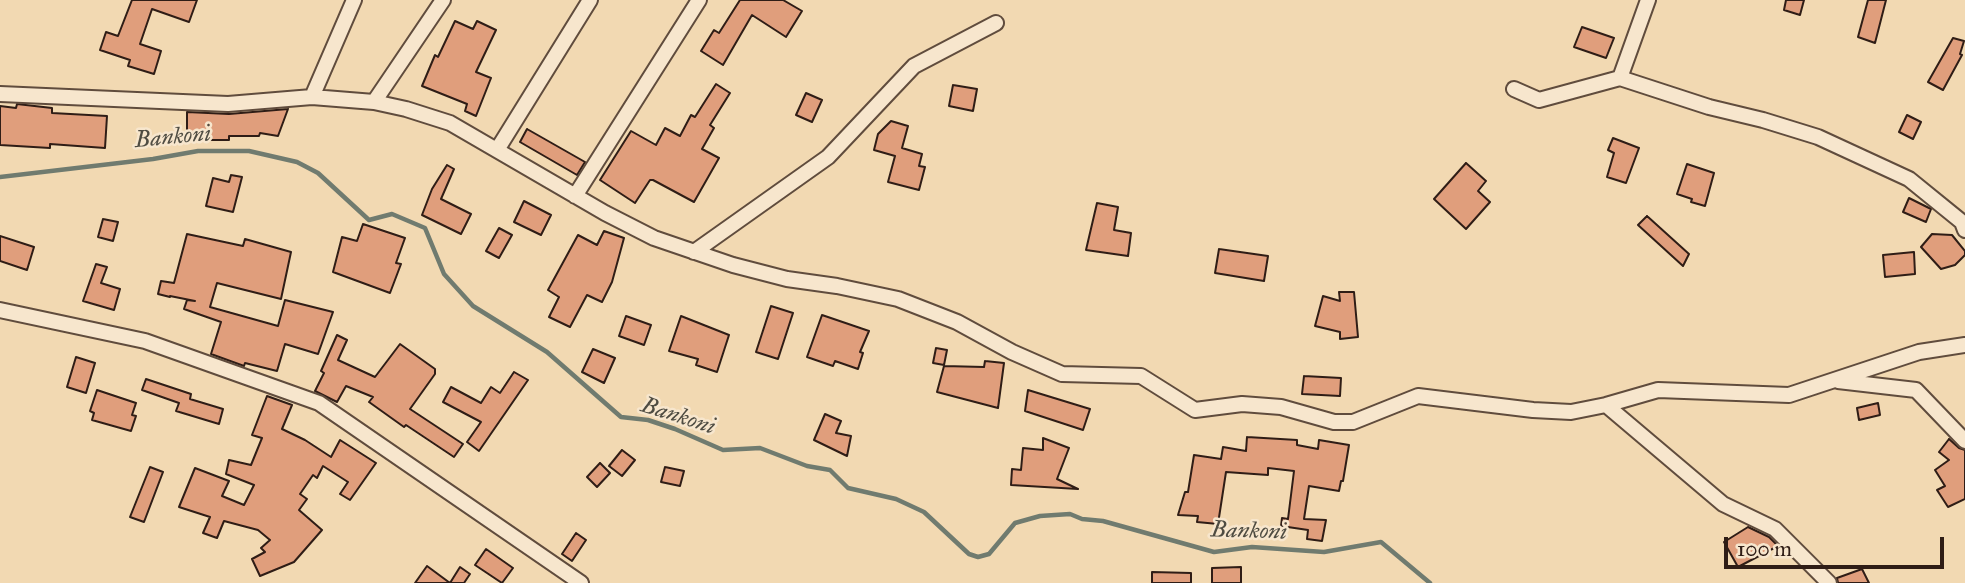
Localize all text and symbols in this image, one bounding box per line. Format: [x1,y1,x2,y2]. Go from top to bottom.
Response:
water label: Bankoni [134,121,212,155]
water label: Bankoni [638,392,718,442]
water label: Bankoni [1210,517,1288,547]
scale bar [1727,524,1948,568]
text: 100 m [1737,536,1792,562]

